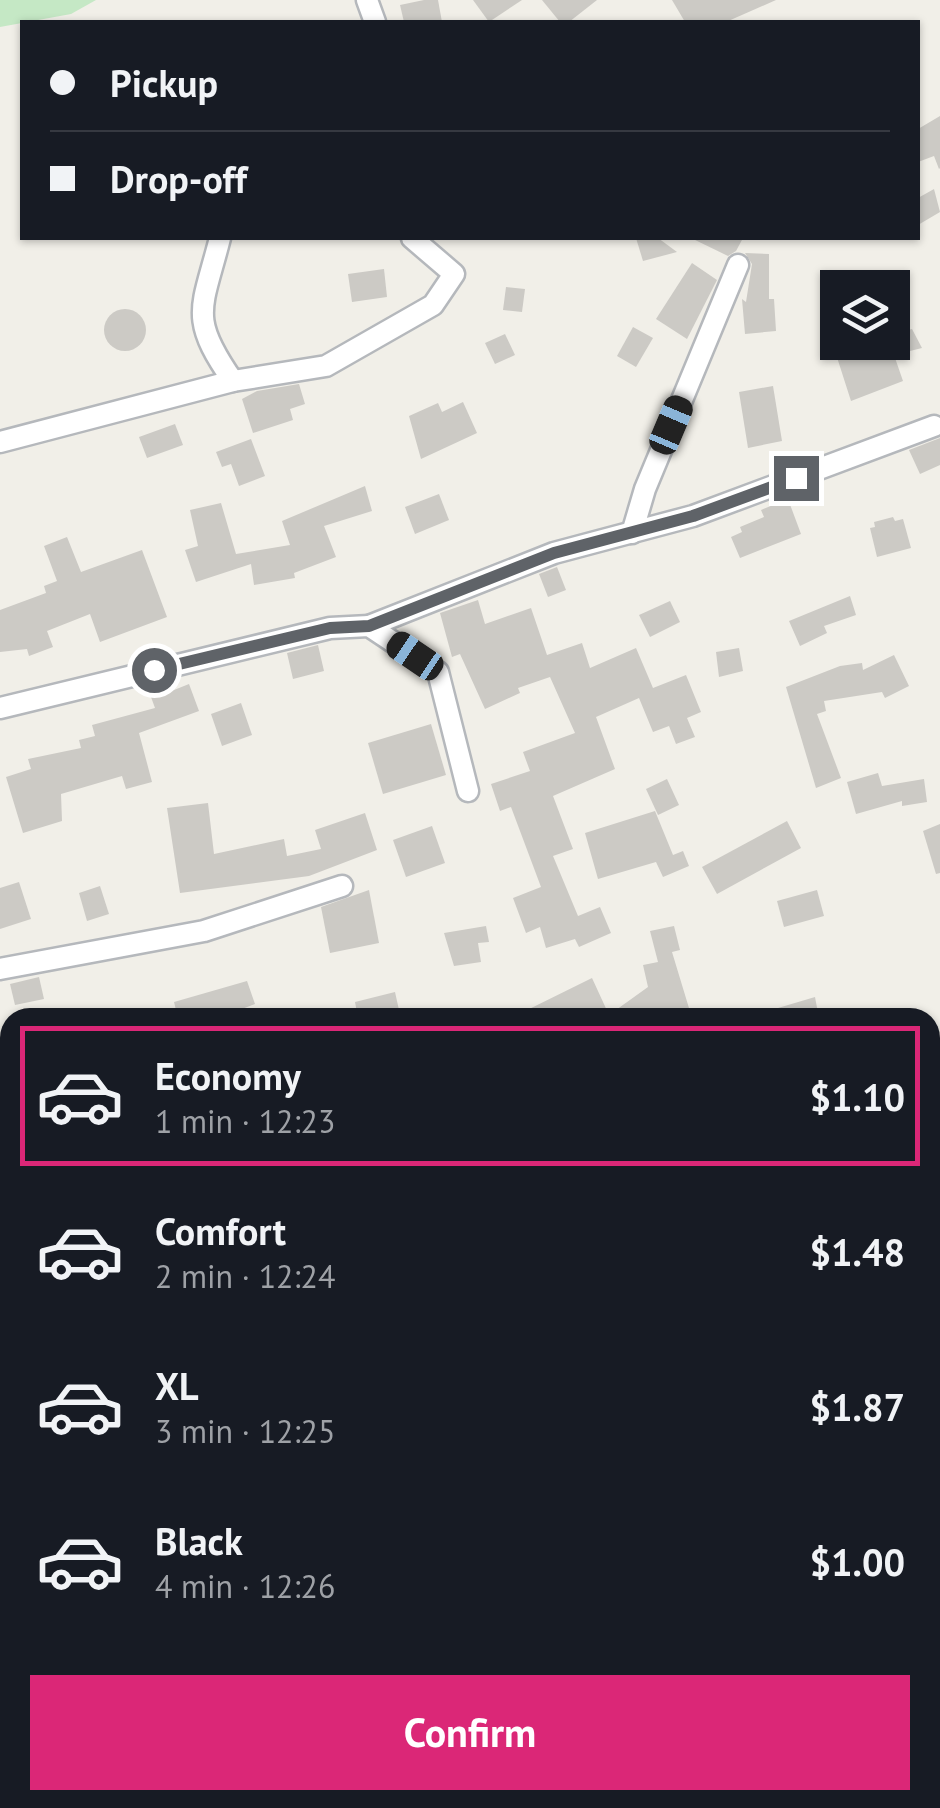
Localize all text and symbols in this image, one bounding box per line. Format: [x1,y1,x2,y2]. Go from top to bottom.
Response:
text: Pickup [110,58,218,107]
text: Drop-off [110,154,247,203]
map controls [820,270,910,360]
button: layers [820,270,910,360]
car [645,392,697,458]
route end [774,456,819,501]
car [382,627,448,685]
route start [132,648,177,693]
icon: car [35,1051,125,1141]
text: Economy [155,1051,301,1100]
text: $1.10 [809,1072,905,1121]
text: 1 min · 12:23 [155,1100,335,1142]
icon: car [35,1206,125,1296]
text: Comfort [155,1206,286,1255]
text: $1.48 [809,1227,905,1276]
text: 2 min · 12:24 [155,1255,335,1297]
icon: car [35,1361,125,1451]
text: XL [155,1361,199,1410]
text: $1.87 [809,1382,905,1431]
text: 3 min · 12:25 [155,1410,335,1452]
icon: car [35,1516,125,1606]
text: Black [155,1516,243,1565]
text: $1.00 [809,1537,905,1586]
text: 4 min · 12:26 [155,1565,335,1607]
button: Confirm [30,1675,910,1790]

